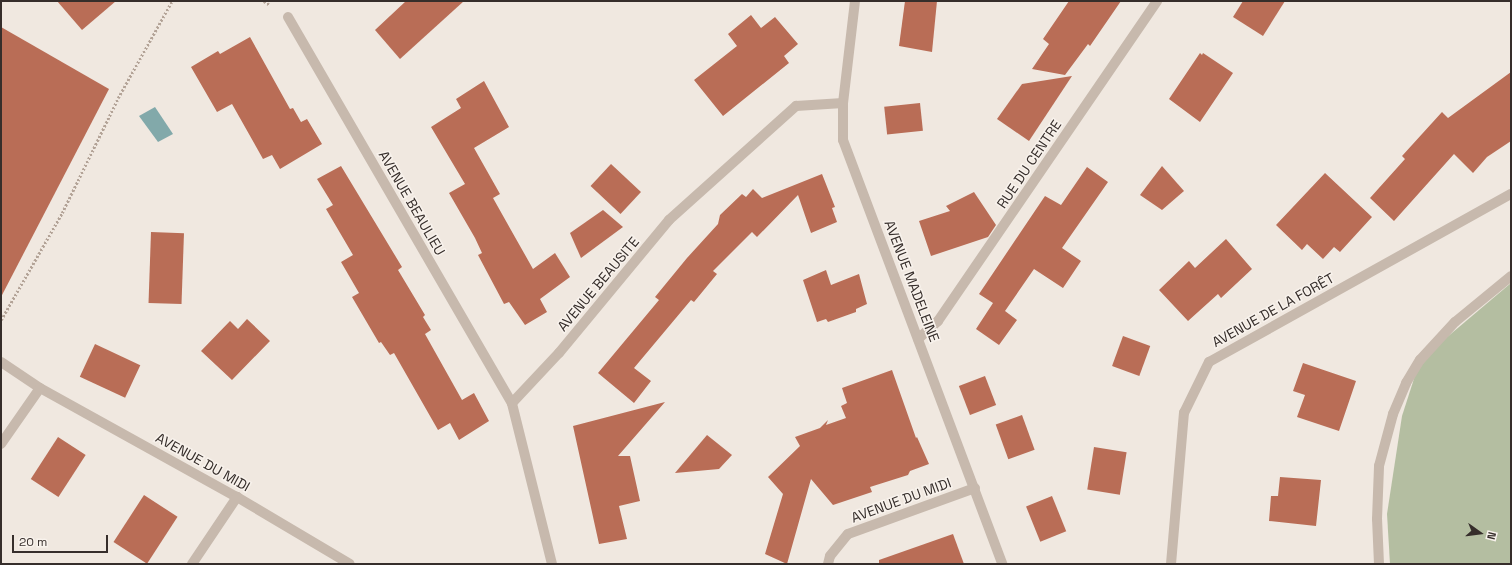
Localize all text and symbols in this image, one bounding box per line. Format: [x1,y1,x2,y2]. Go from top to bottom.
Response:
street label: RUE DU CENTRE [993,117,1065,211]
street label: AVENUE BEAULIEU [375,148,449,258]
street label: AVENUE MADELEINE [881,218,943,344]
street label: AVENUE BEAUSITE [554,233,642,335]
street label: AVENUE DE LA FORÊT [1209,269,1337,351]
street label: AVENUE DU MIDI [153,429,253,495]
street label: AVENUE DU MIDI [849,474,953,526]
north arrow [1460,513,1500,553]
scale bar [14,527,110,553]
text: N [1484,531,1499,541]
text: 20 m [19,534,47,550]

